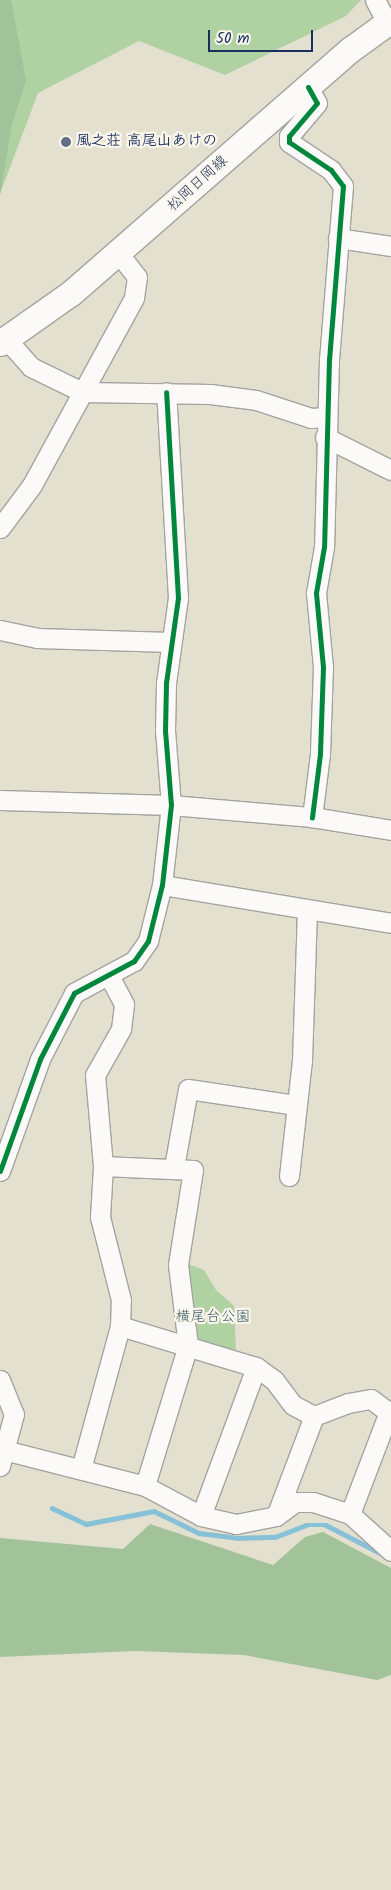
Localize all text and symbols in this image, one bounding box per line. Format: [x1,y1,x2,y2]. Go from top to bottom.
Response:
scale bar [211,20,316,52]
text: 50 m [216,27,250,51]
place label: 風之荘 高尾山あけの [76,133,217,151]
marker: 風之荘 高尾山あけの [60,136,72,148]
street label: 松岡日岡線 [164,152,232,216]
park label: 横尾台公園 [176,1309,250,1327]

